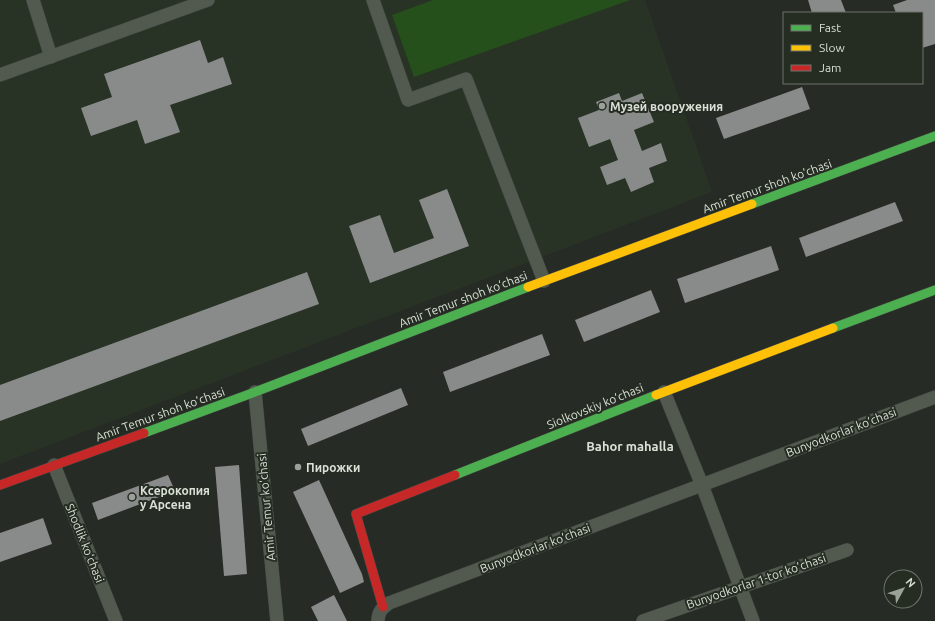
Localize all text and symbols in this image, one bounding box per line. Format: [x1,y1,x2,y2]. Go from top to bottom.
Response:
legend [783,12,923,84]
text: Fast [819,21,841,34]
text: Slow [819,41,845,54]
text: Jam [819,61,841,74]
place label: Музей вооружения [610,100,723,113]
marker: Музей вооружения [597,101,607,111]
street label: Amir Temur shoh ko‘chasi [701,157,833,215]
street label: Amir Temur shoh ko‘chasi [397,268,529,330]
street label: Siolkovskiy ko‘chasi [545,381,645,431]
street label: Amir Temur shoh ko‘chasi [94,385,226,443]
street label: Bunyodkorlar ko‘chasi [784,405,898,459]
district label: Bahor mahalla [586,439,674,453]
street label: Amir Temur ko‘chasi [255,453,277,561]
place label: Пирожки [306,461,360,474]
marker: Пирожки [293,462,303,472]
place label: Ксерокопия у Арсена [140,484,210,511]
marker: Ксерокопия у Арсена [127,492,137,502]
street label: Shodlik ko‘chasi [63,502,107,585]
street label: Bunyodkorlar ko‘chasi [478,521,592,575]
street label: Bunyodkorlar 1-tor ko‘chasi [685,551,827,611]
north arrow [883,569,923,609]
text: N [903,576,918,590]

